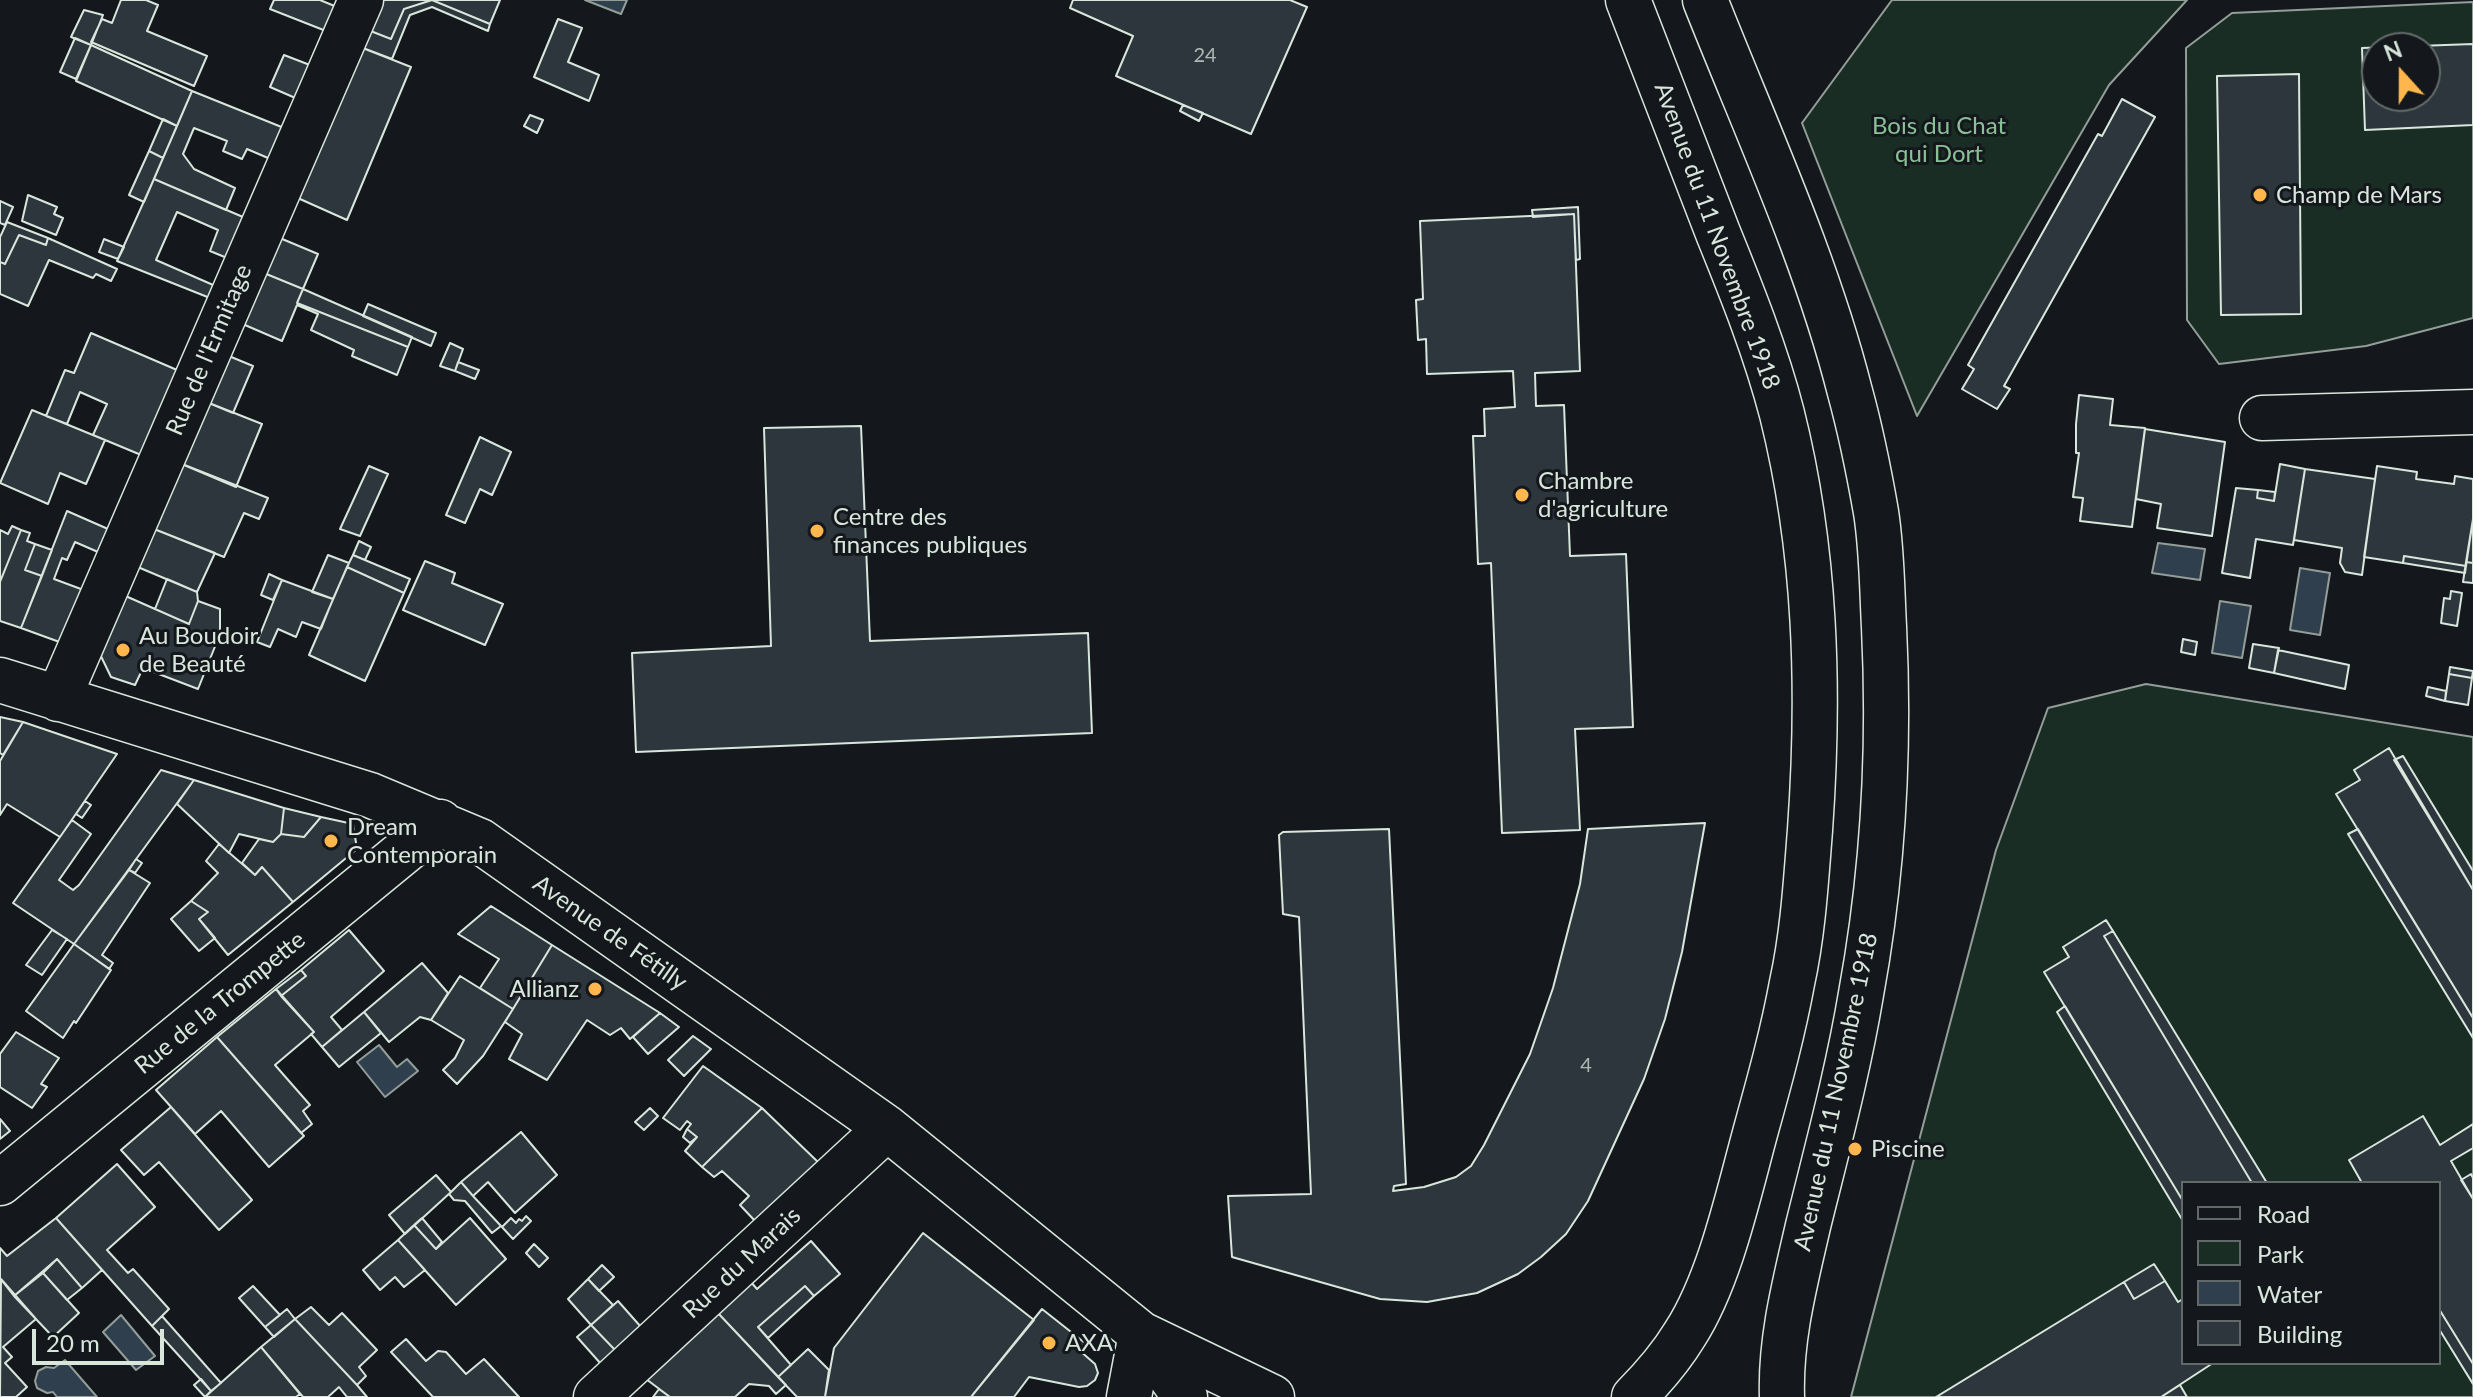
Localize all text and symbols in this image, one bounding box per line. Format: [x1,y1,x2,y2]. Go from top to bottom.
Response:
north arrow [2361,32,2441,112]
text: N [2380,35,2406,67]
house number: 24 [1193,44,1217,68]
street label: Avenue du 11 Novembre 1918 [1648,79,1786,393]
park label: Bois du Chat qui Dort [1872,112,2006,168]
place label: Champ de Mars [2276,181,2442,209]
marker: Champ de Mars [2251,186,2269,204]
street label: Rue de l'Ermitage [160,260,258,440]
place label: Chambre d'agriculture [1538,467,1668,523]
marker: Chambre d'agriculture [1513,486,1531,504]
place label: Centre des finances publiques [833,503,1027,559]
marker: Centre des finances publiques [808,522,826,540]
place label: Au Boudoir de Beauté [139,622,258,678]
marker: Au Boudoir de Beauté [114,641,132,659]
place label: Dream Contemporain [347,813,497,869]
marker: Dream Contemporain [322,832,340,850]
street label: Avenue de Fétilly [527,869,693,997]
street label: Rue de la Trompette [129,925,311,1081]
street label: Avenue du 11 Novembre 1918 [1788,930,1884,1254]
place label: Allianz [510,975,579,1003]
marker: Allianz [586,980,604,998]
house number: 4 [1580,1054,1592,1078]
place label: Piscine [1871,1135,1945,1163]
marker: Piscine [1846,1140,1864,1158]
legend [2181,1181,2441,1365]
text: Road [2257,1199,2310,1228]
street label: Rue du Marais [677,1201,807,1325]
text: Park [2257,1239,2304,1268]
text: Water [2257,1279,2322,1308]
scale bar [36,1313,168,1363]
text: Building [2257,1319,2342,1348]
text: 20 m [46,1328,100,1357]
place label: AXA [1065,1329,1113,1357]
marker: AXA [1040,1334,1058,1352]

